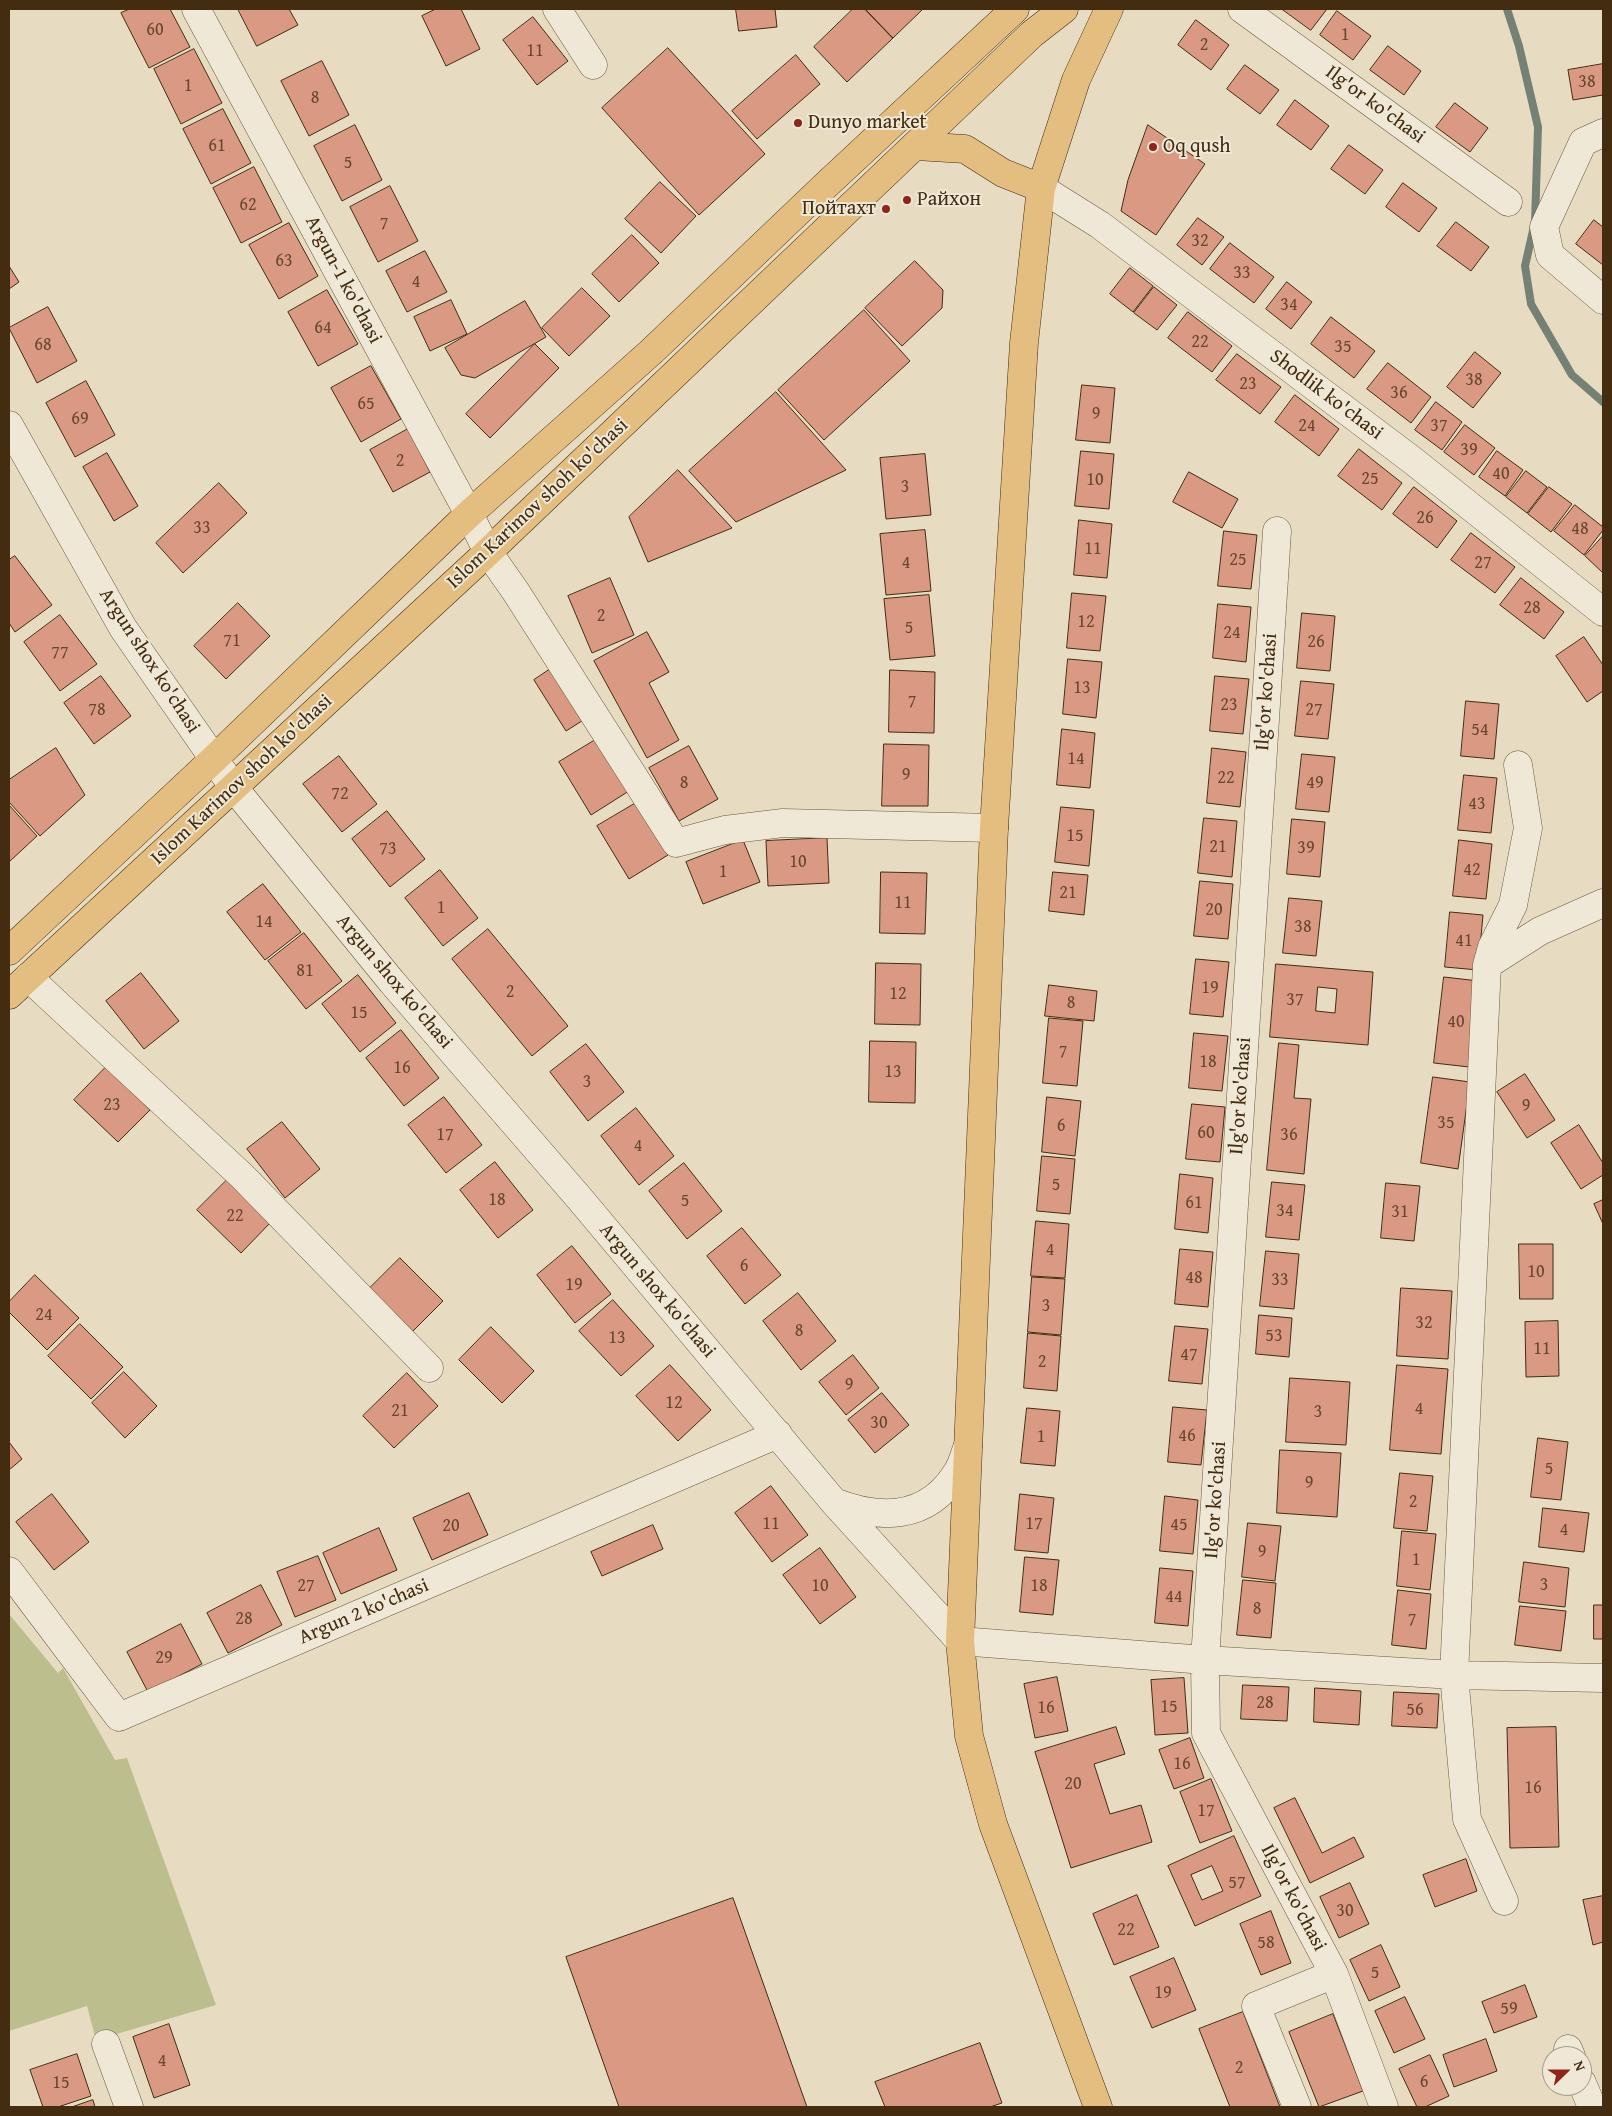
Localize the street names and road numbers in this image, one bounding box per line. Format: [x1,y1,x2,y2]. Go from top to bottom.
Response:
street label: Ilg'or ko'chasi [1320,61,1430,149]
street label: Argun-1 ko'chasi [299,212,387,348]
street label: Shodlik ko'chasi [1265,345,1387,445]
street label: Islom Karimov shoh ko'chasi [442,414,634,594]
street label: Argun shox ko'chasi [93,584,205,738]
street label: Ilg'or ko'chasi [1251,632,1283,752]
street label: Islom Karimov shoh ko'chasi [146,690,338,870]
street label: Argun shox ko'chasi [331,910,457,1054]
street label: Ilg'or ko'chasi [1225,1036,1257,1156]
street label: Argun shox ko'chasi [594,1219,720,1363]
street label: Ilg'or ko'chasi [1200,1440,1232,1560]
street label: Argun 2 ko'chasi [295,1574,433,1650]
street label: Ilg'or ko'chasi [1255,1840,1331,1956]

